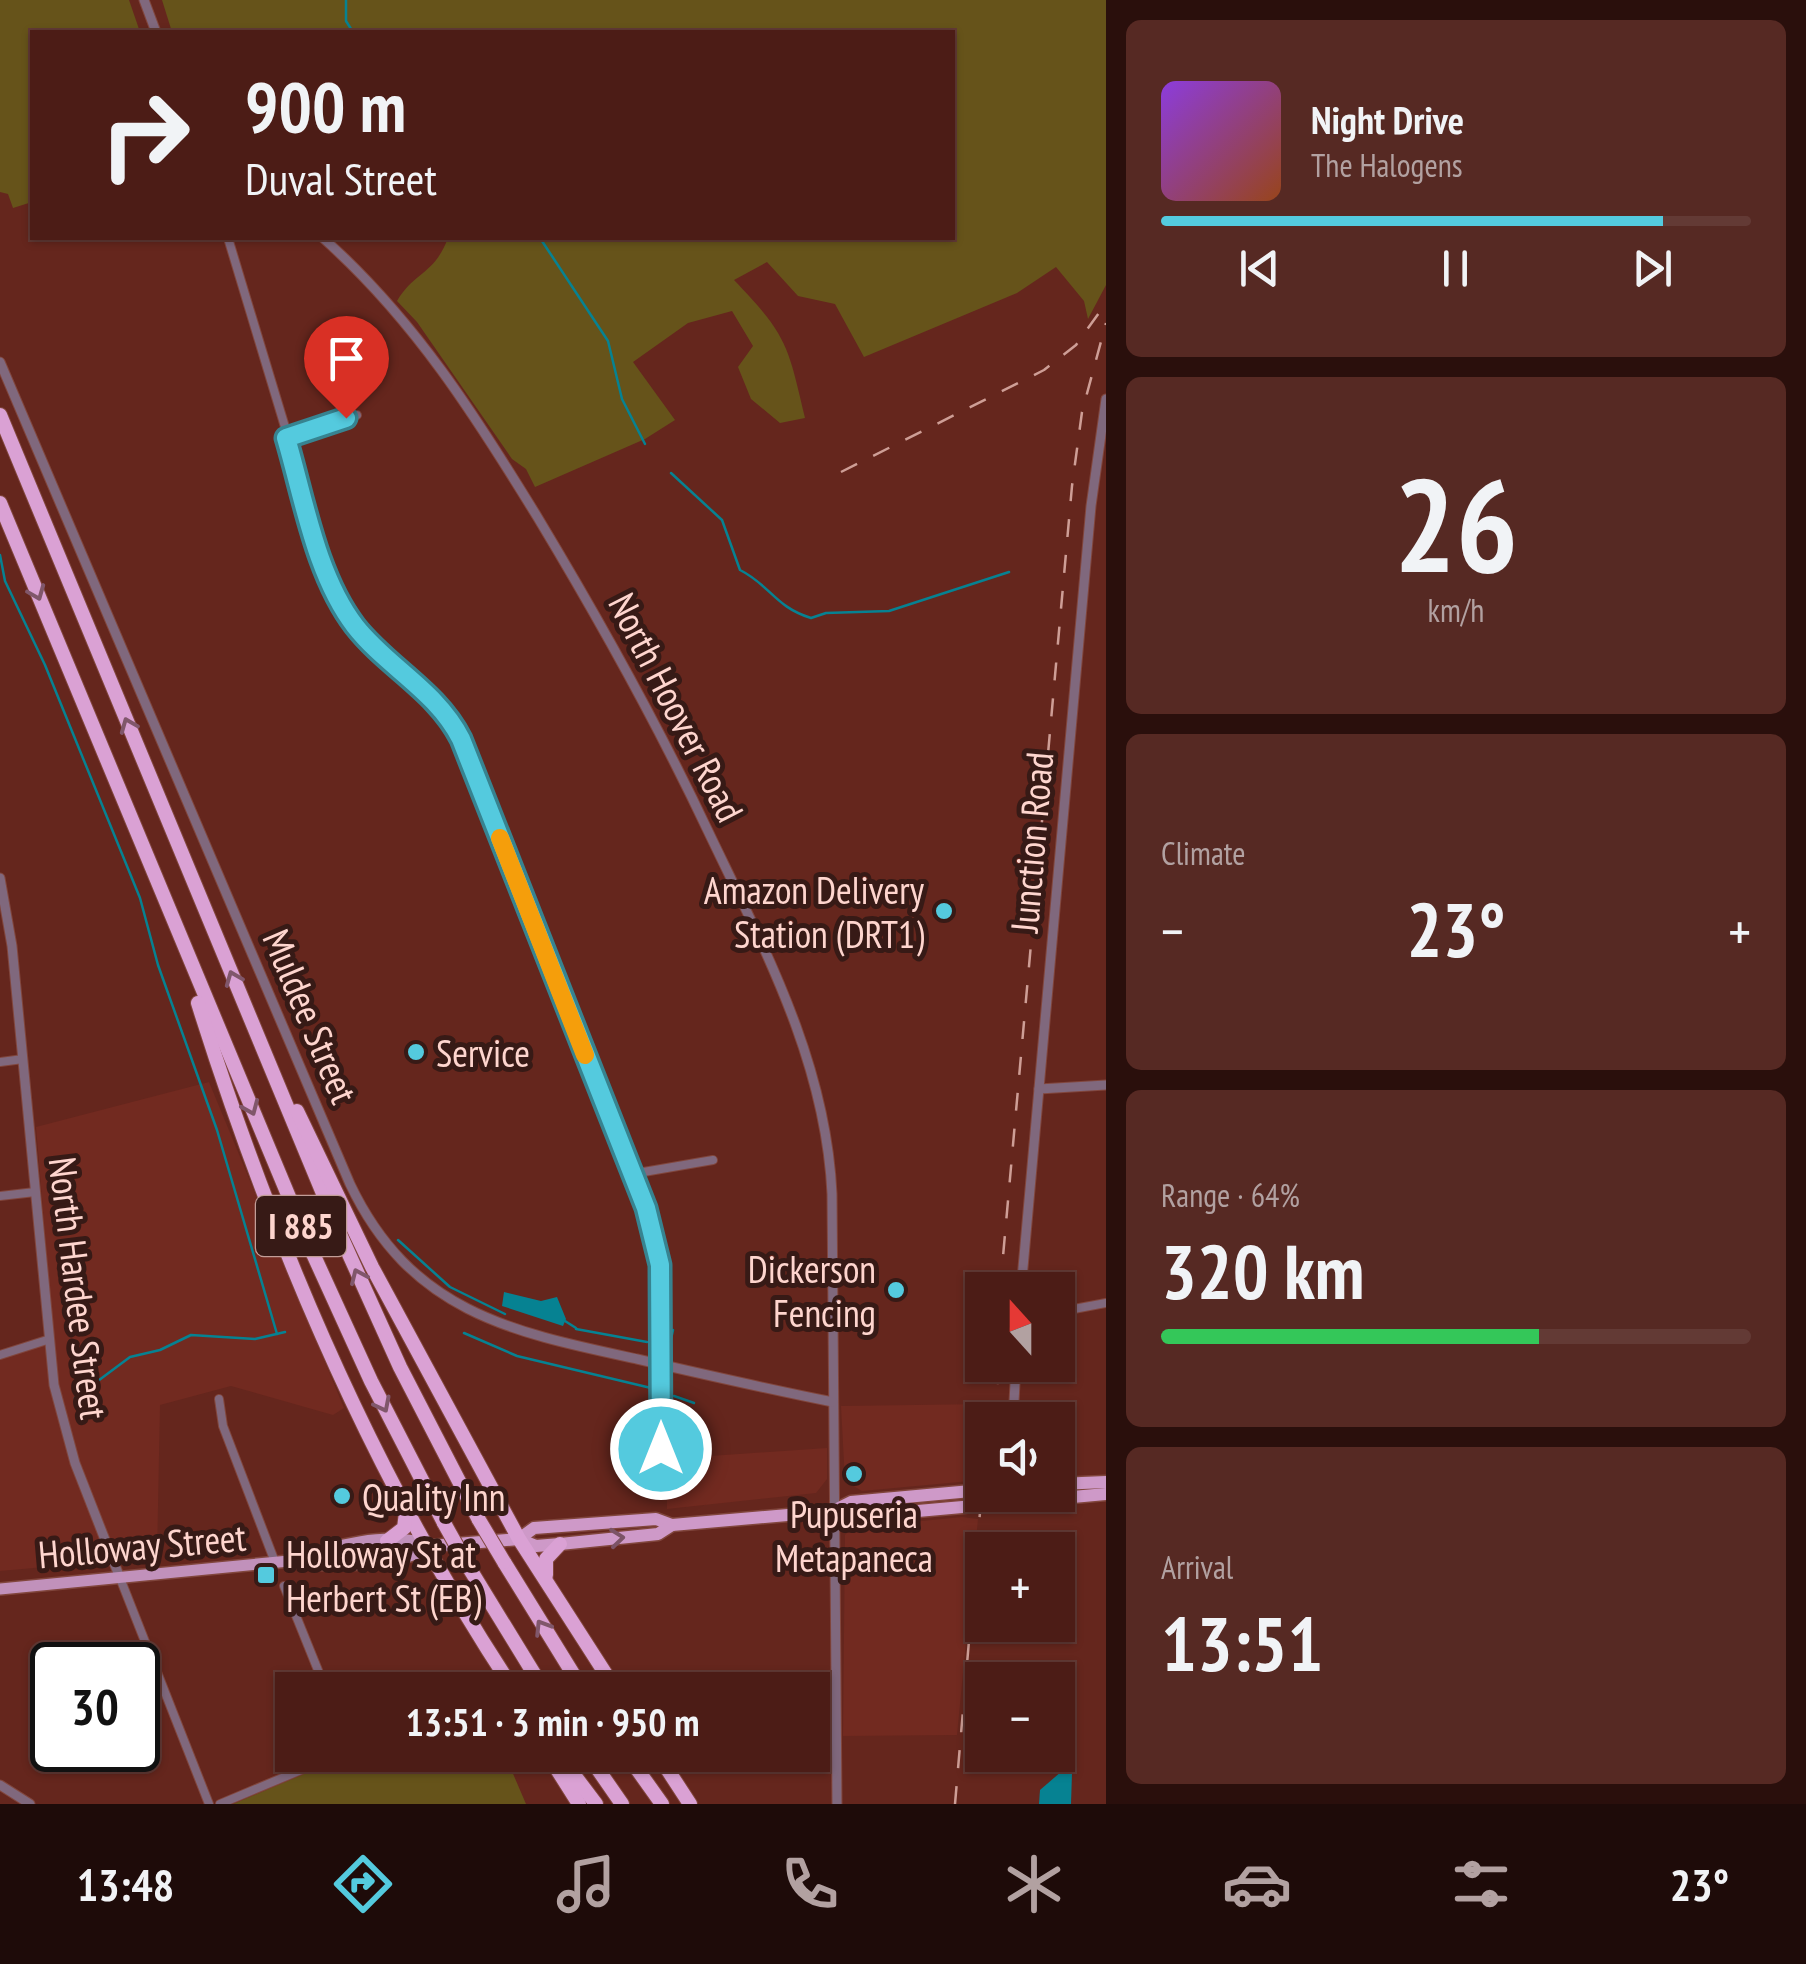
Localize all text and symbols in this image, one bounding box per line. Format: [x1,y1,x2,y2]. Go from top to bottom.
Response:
text: 900 m [245,61,406,151]
icon: right [80,70,210,200]
text: Night Drive [1311,95,1464,144]
text: The Halogens [1311,144,1463,186]
text: Duval Street [245,149,437,207]
icon: previous [1232,241,1287,296]
icon: pause [1428,241,1483,296]
icon: next [1625,241,1680,296]
pin [304,316,389,419]
icon: arrive [319,331,374,386]
text: 26 [1394,440,1518,608]
one-way arrow [26,583,46,601]
street label: North Hoover Road [598,585,756,829]
text: km/h [1428,589,1484,631]
one-way arrow [120,717,140,734]
street label: Junction Road [999,750,1063,935]
text: Climate [1161,832,1245,874]
place label: Amazon Delivery Station (DRT1) [704,865,925,958]
text: 23° [1406,881,1506,978]
text: − [1161,895,1184,966]
text: + [1728,895,1751,966]
marker: Amazon Delivery Station (DRT1) [933,900,955,922]
street label: Muldee Street [253,922,370,1111]
one-way arrow [224,970,244,988]
place label: Service [436,1028,530,1077]
marker: Service [405,1041,427,1063]
one-way arrow [239,1098,259,1116]
street label: North Hardee Street [39,1154,119,1422]
text: Range · 64% [1161,1174,1300,1216]
road number: I 885 [256,1196,346,1256]
text: 320 km [1161,1223,1365,1320]
place label: Dickerson Fencing [748,1244,876,1337]
one-way arrow [350,1268,370,1286]
north arrow [965,1272,1075,1382]
map controls [965,1272,1075,1772]
marker: Dickerson Fencing [885,1279,907,1301]
one-way arrow [371,1395,391,1413]
position arrow [609,1397,713,1501]
button: sound [965,1402,1075,1512]
marker: Pupuseria Metapaneca [843,1463,865,1485]
place label: Quality Inn [362,1472,505,1521]
marker: Quality Inn [331,1485,353,1507]
place label: Pupuseria Metapaneca [775,1489,933,1582]
street label: Holloway Street [36,1511,248,1578]
one-way arrow [610,1527,626,1549]
place label: Holloway St at Herbert St (EB) [286,1529,481,1622]
button: + [965,1532,1075,1642]
text: Arrival [1161,1546,1233,1588]
marker: Holloway St at Herbert St (EB) [255,1564,277,1586]
text: 13:51 [1161,1595,1323,1692]
one-way arrow [536,1620,555,1638]
speed limit sign: 30 [30,1642,160,1772]
button: − [965,1662,1075,1772]
text: 13:51 · 3 min · 950 m [406,1697,699,1746]
icon: directions [328,1849,398,1919]
icon: music [551,1849,621,1919]
icon: phone [775,1849,845,1919]
icon: climate [999,1849,1069,1919]
icon: car [1222,1849,1292,1919]
icon: filters [1446,1849,1516,1919]
text: 13:48 [77,1855,174,1913]
text: 23° [1670,1855,1729,1913]

